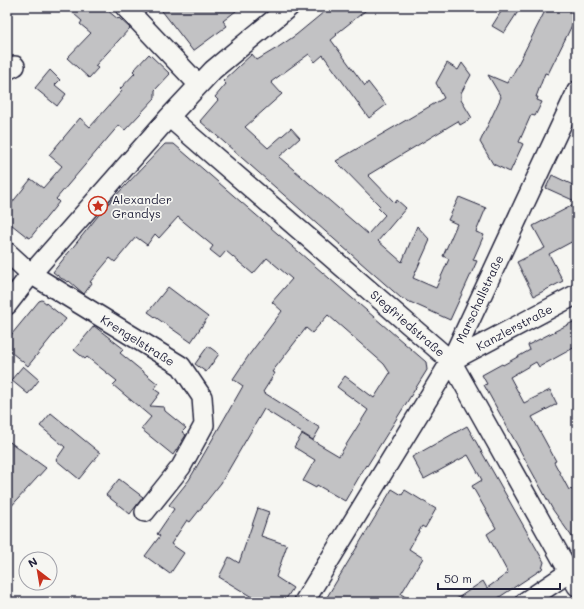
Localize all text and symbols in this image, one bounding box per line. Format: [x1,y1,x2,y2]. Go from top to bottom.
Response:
place label: Alexander Grandys [112,191,172,221]
place icon: Alexander Grandys [87,195,109,217]
street label: Marschallstraße [451,252,507,346]
street label: Siegfriedstraße [367,286,449,360]
street label: Kanzlerstraße [473,300,555,354]
street label: Krengelstraße [98,311,178,369]
north arrow [18,551,58,591]
text: N [25,553,40,571]
scale bar [438,565,560,591]
text: 50 m [444,570,472,586]

